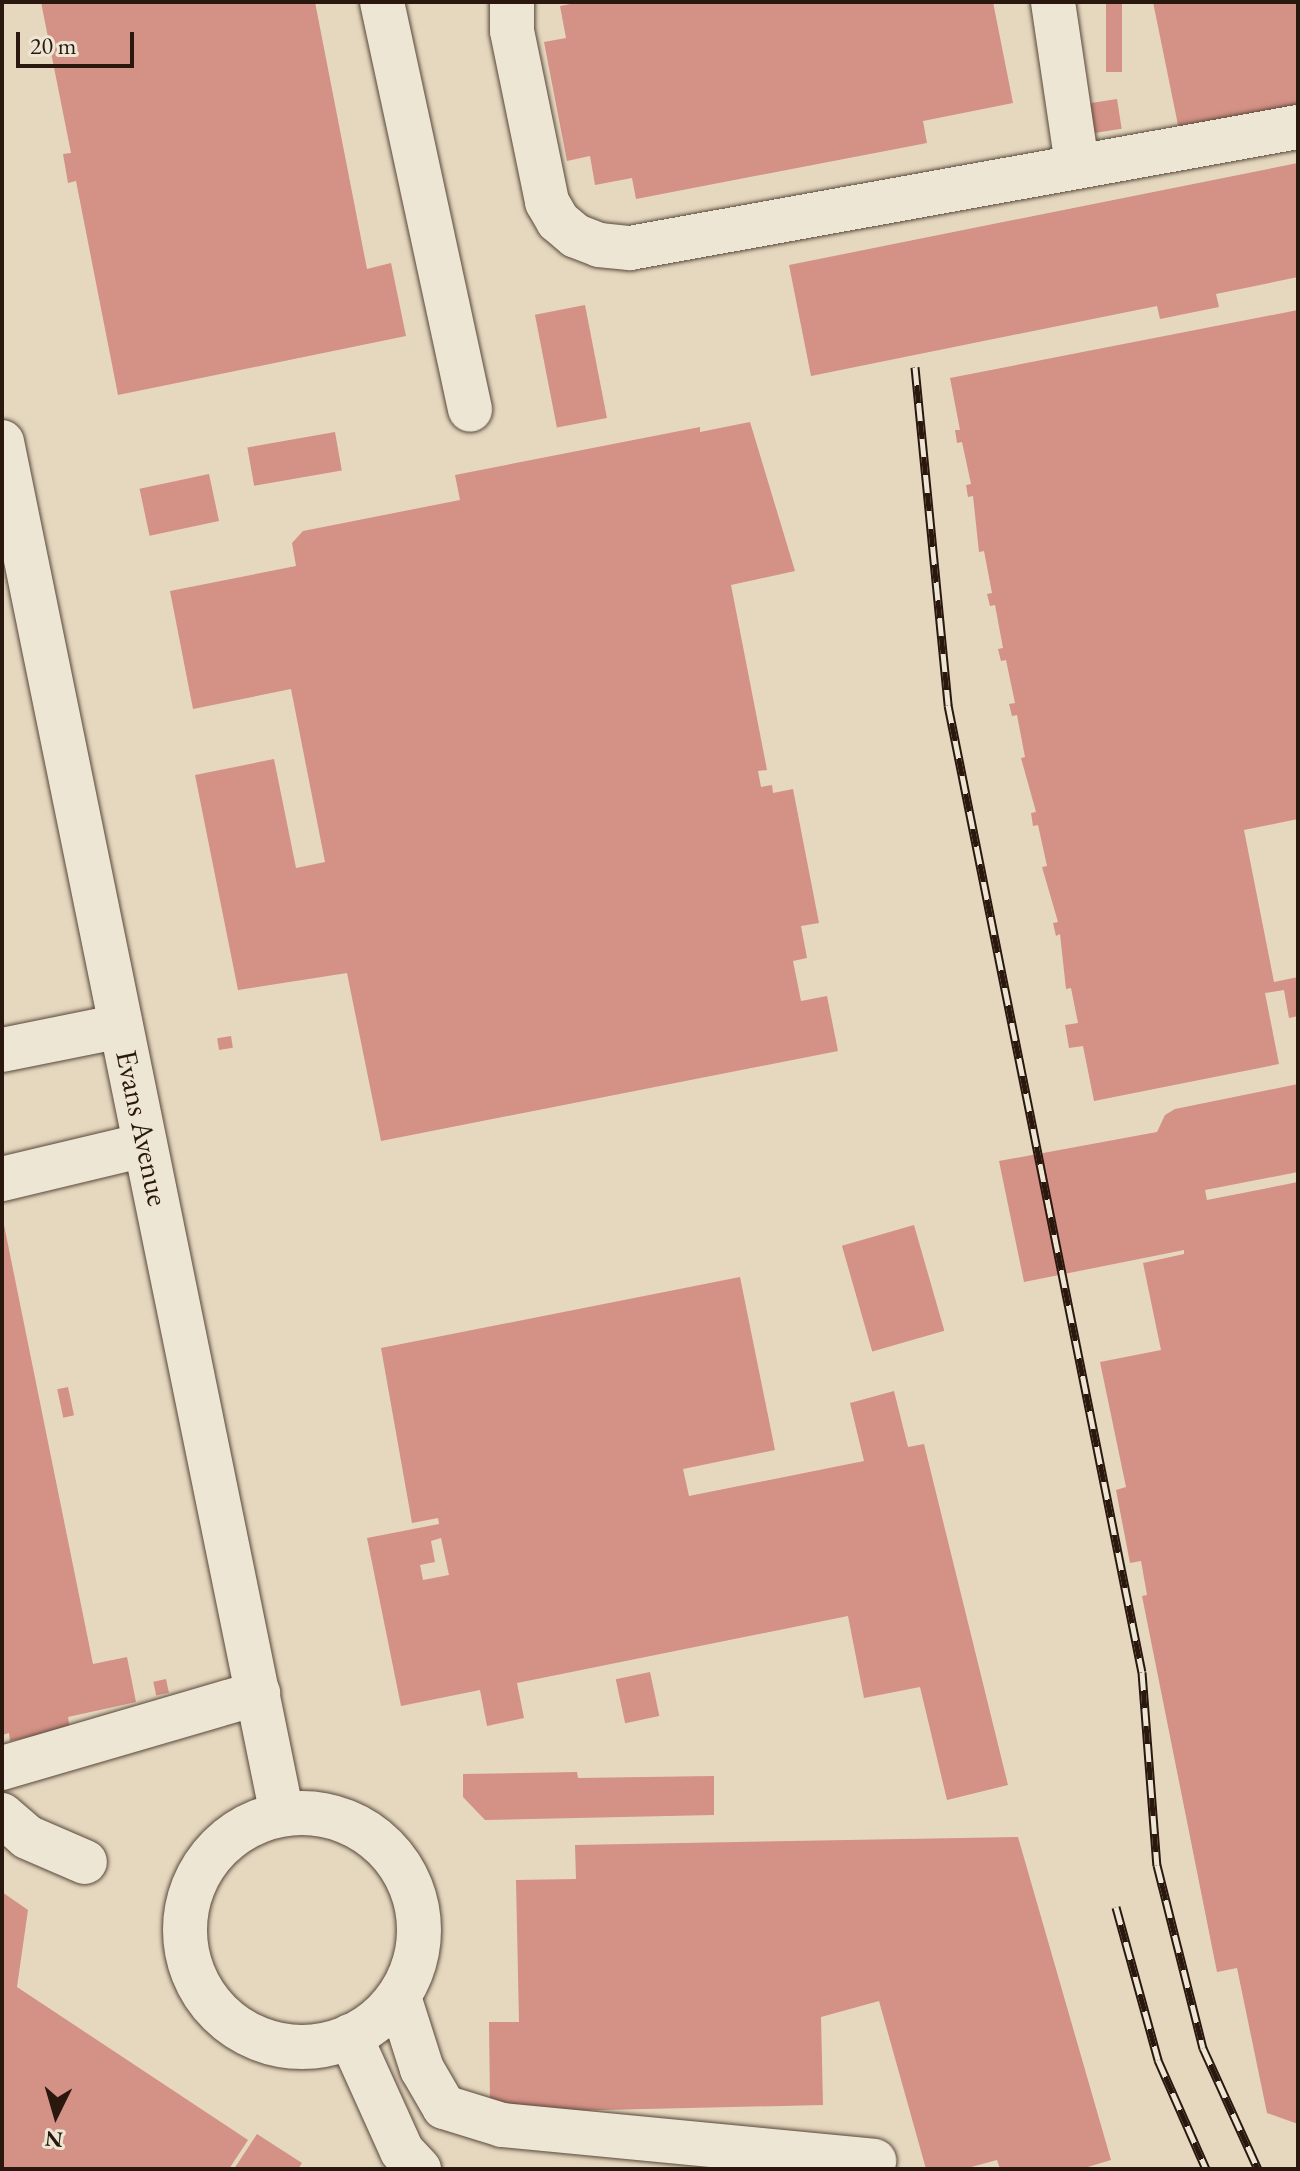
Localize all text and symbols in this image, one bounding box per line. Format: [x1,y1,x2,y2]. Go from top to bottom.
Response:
scale bar [20,16,138,66]
text: 20 m [30,30,77,61]
street label: Evans Avenue [108,1047,176,1209]
north arrow [16,2075,96,2155]
text: N [44,2124,64,2155]

